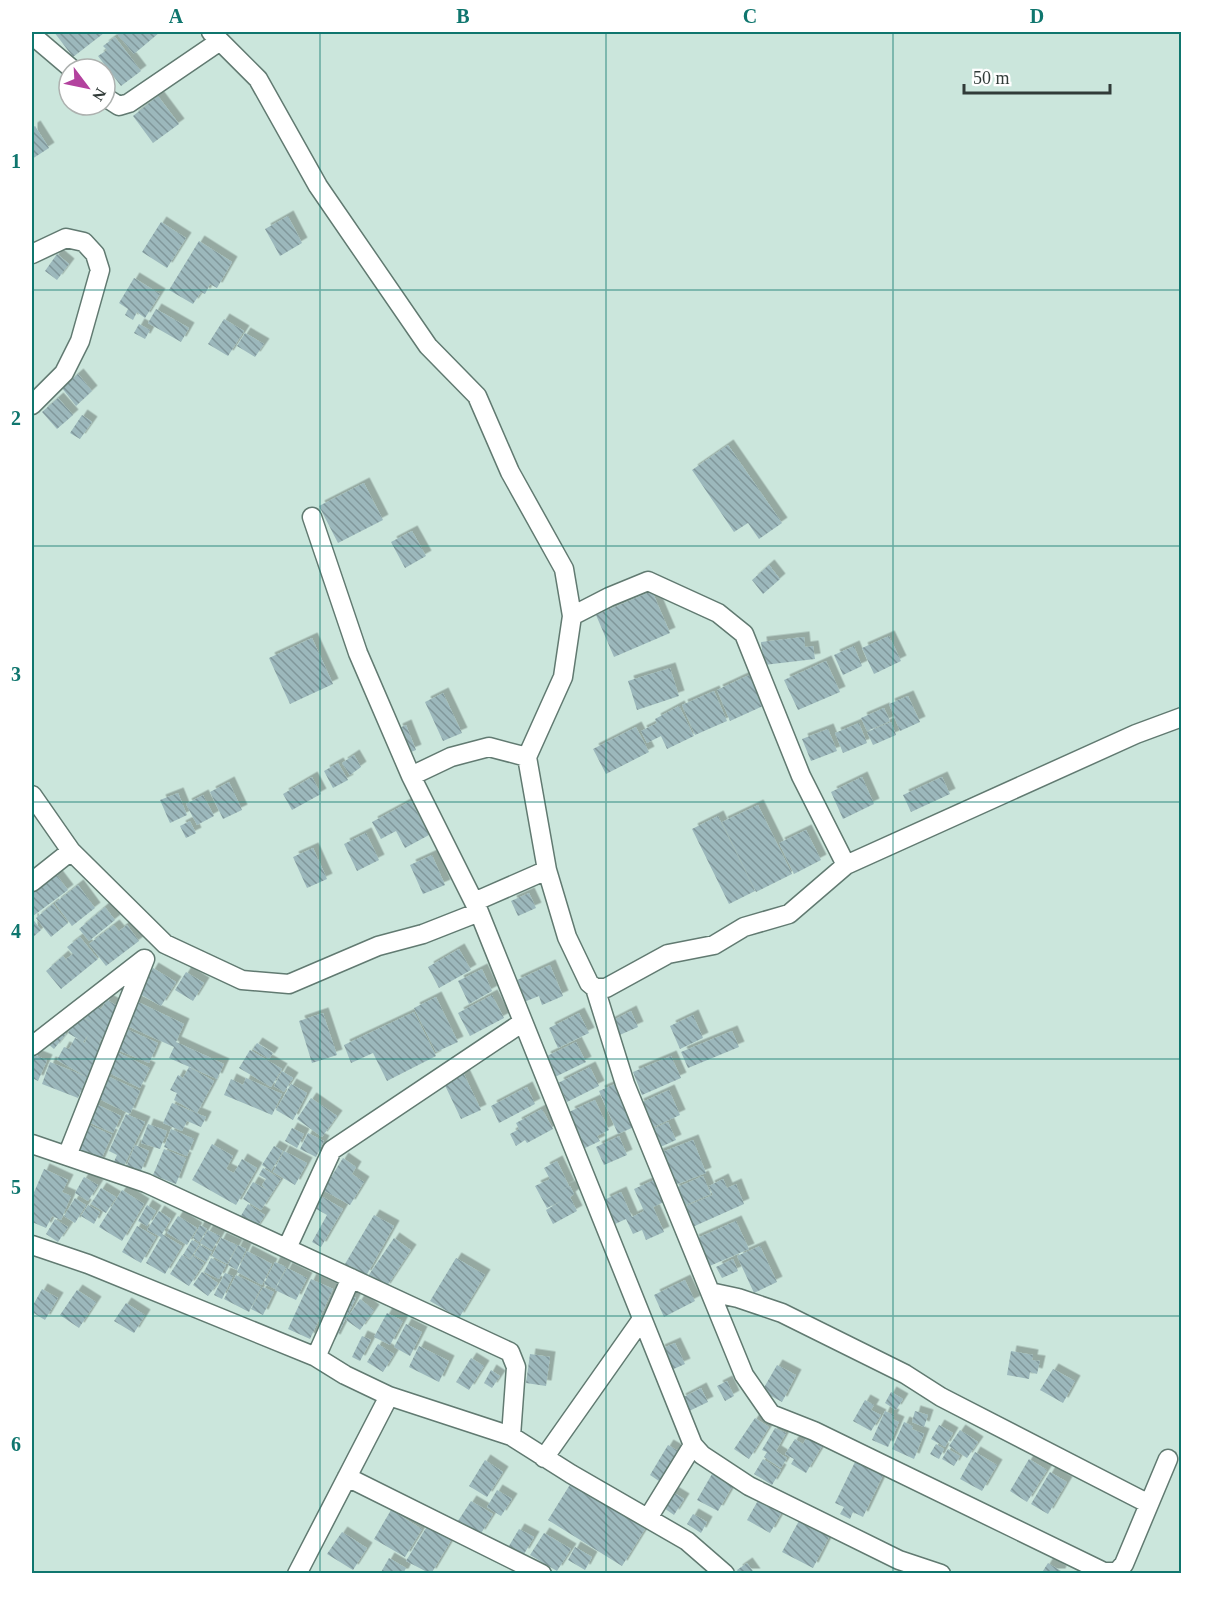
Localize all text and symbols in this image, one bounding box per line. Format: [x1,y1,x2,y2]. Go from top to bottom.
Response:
text: A [169,5,184,27]
text: B [456,5,470,27]
text: C [743,5,757,27]
text: D [1030,5,1044,27]
north arrow [57,57,117,117]
scale bar [964,57,1110,95]
text: 50 m [973,68,1010,88]
text: N [89,85,110,104]
text: 1 [11,150,21,172]
text: 2 [11,407,21,429]
text: 3 [11,663,21,685]
text: 4 [11,920,21,942]
text: 5 [11,1176,21,1198]
text: 6 [11,1433,21,1455]

